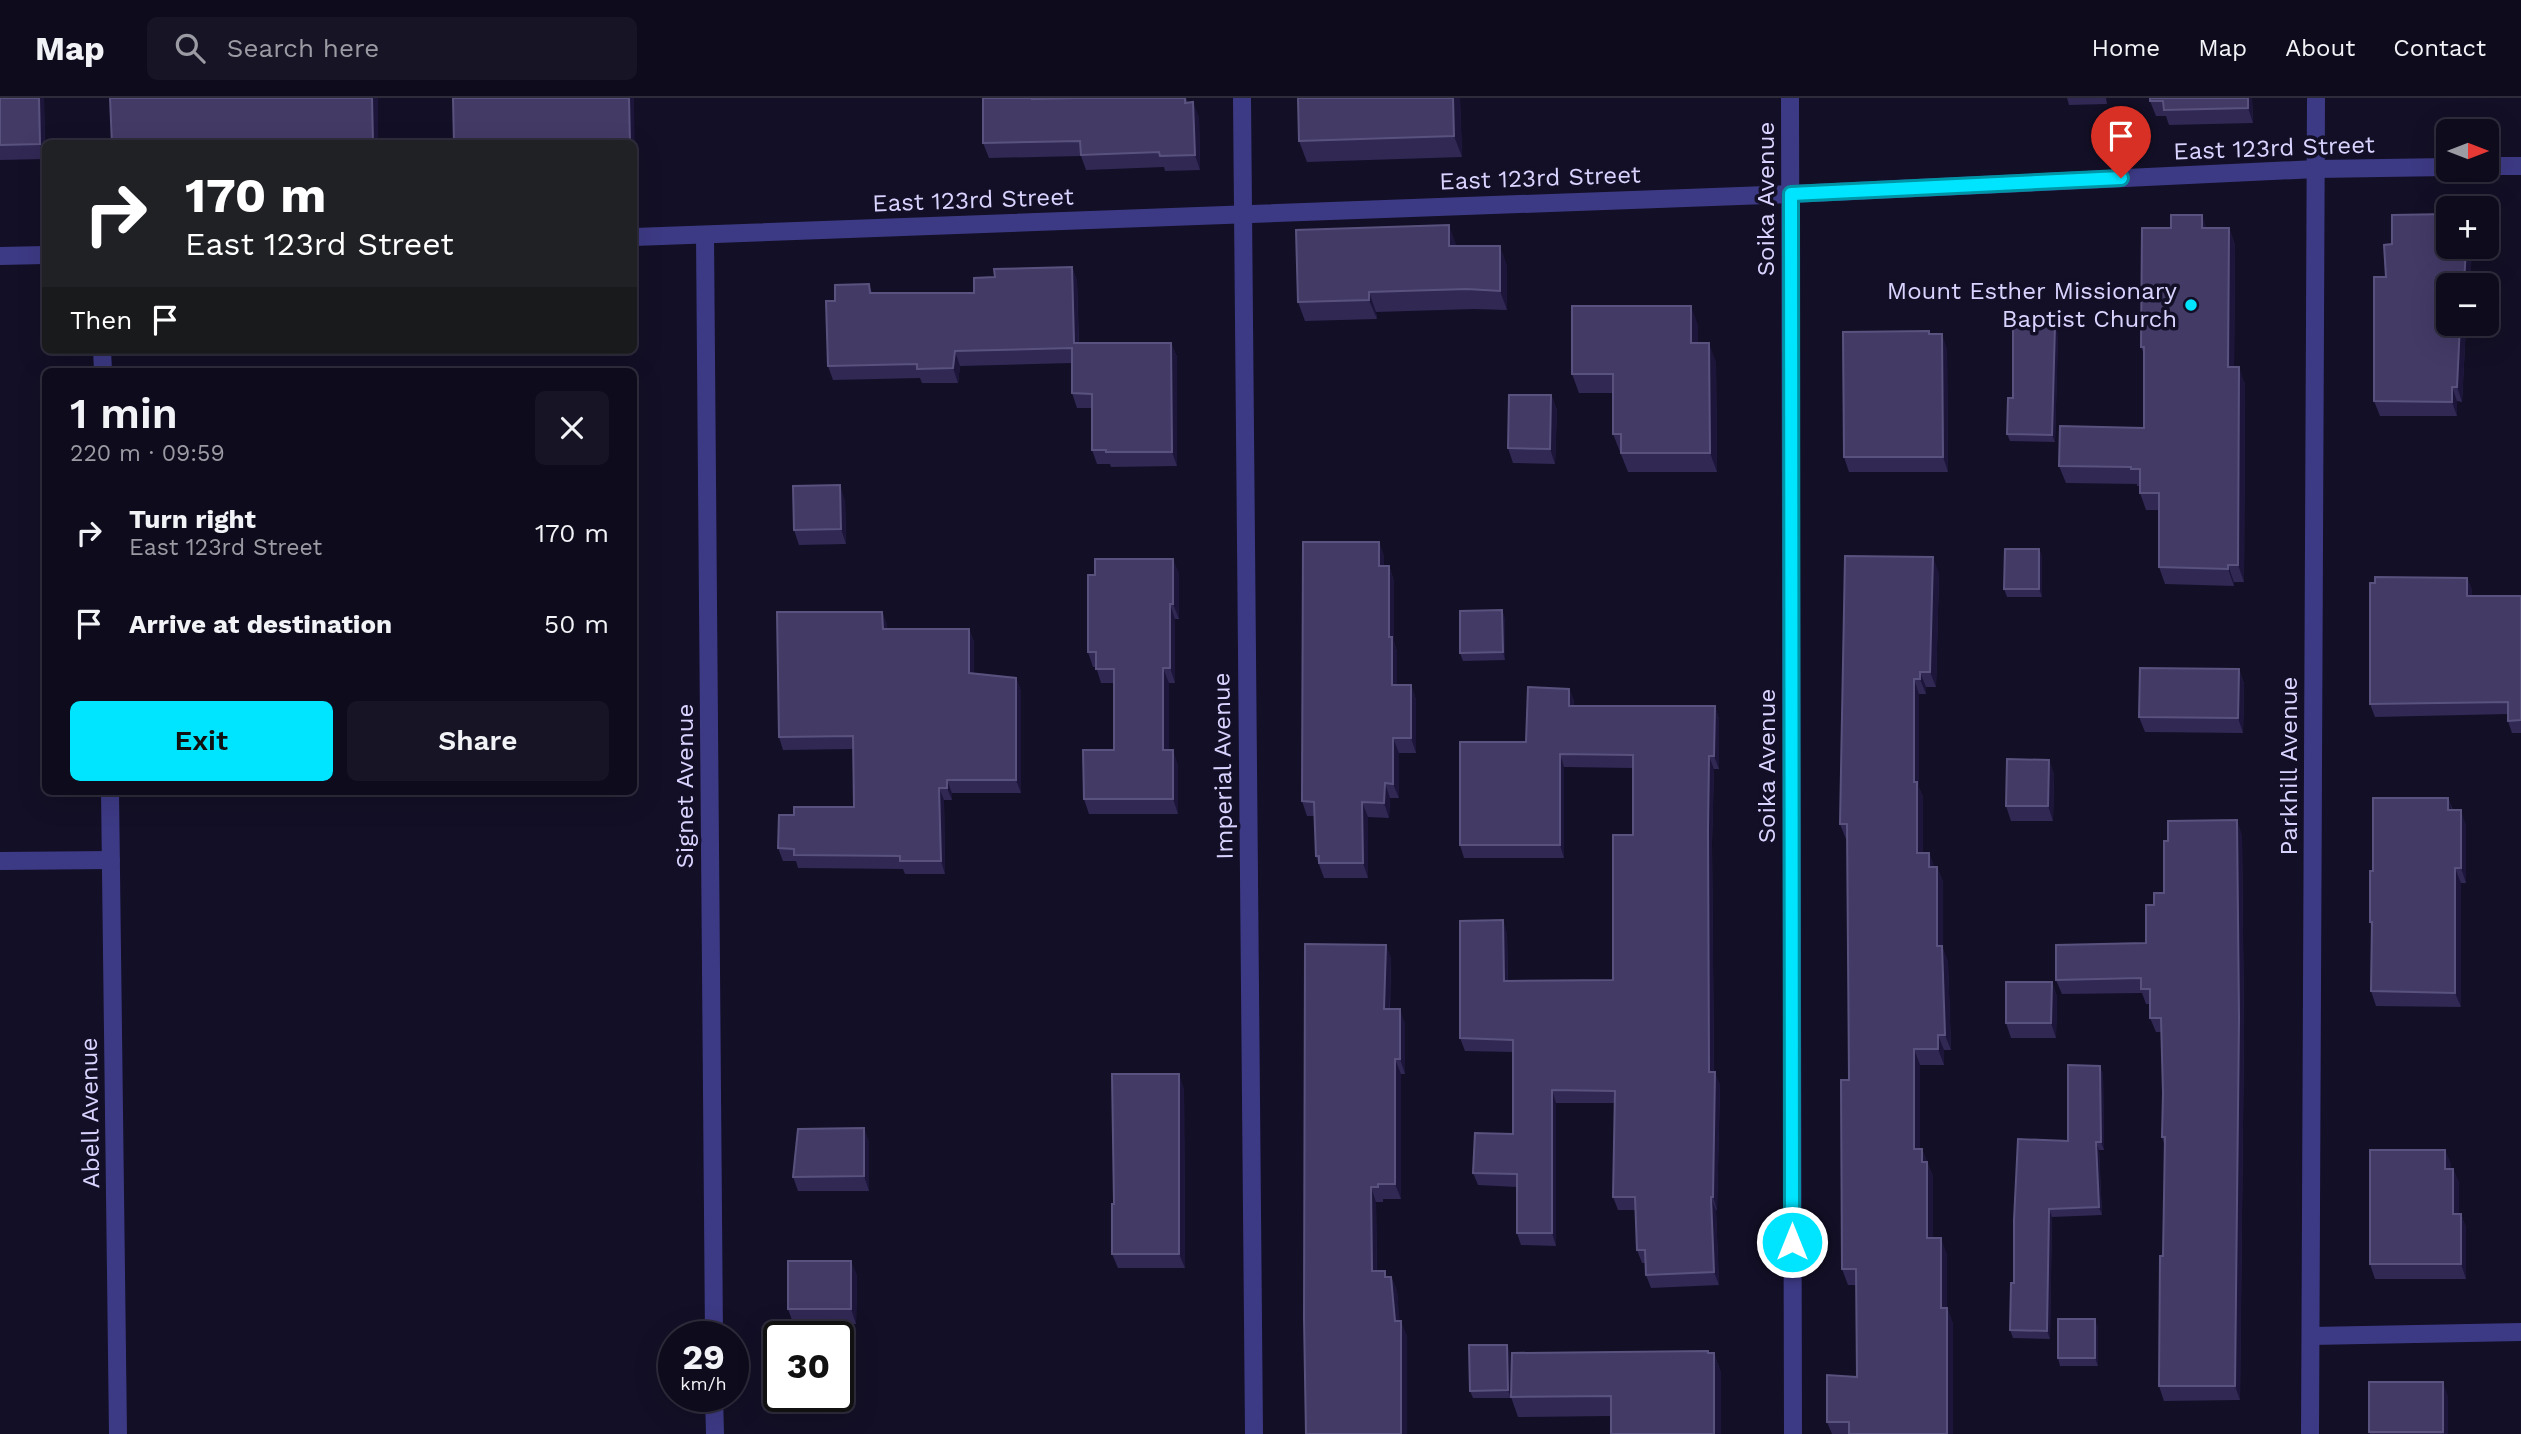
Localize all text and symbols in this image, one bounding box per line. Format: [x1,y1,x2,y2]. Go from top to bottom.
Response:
search box [147,17,637,80]
text: Map [35,29,105,68]
icon: search [171,29,209,67]
text: Search here [227,33,379,63]
text: Home [2092,34,2160,62]
text: Map [2198,34,2247,62]
text: About [2285,34,2355,62]
text: Contact [2393,34,2486,62]
pin [2091,106,2151,178]
icon: arrive [2102,117,2140,155]
north arrow [2436,119,2499,182]
map controls [2436,119,2499,336]
street label: Soika Avenue [1752,122,1780,276]
street label: East 123rd Street [2173,130,2375,166]
street label: East 123rd Street [1439,160,1641,196]
text: 170 m [185,166,326,224]
icon: right [70,168,161,259]
street label: East 123rd Street [872,182,1074,218]
button: + [2436,196,2499,259]
text: East 123rd Street [185,225,454,263]
button: − [2436,273,2499,336]
place label: Mount Esther Missionary Baptist Church [1887,277,2178,333]
marker: Mount Esther Missionary Baptist Church [2183,297,2199,313]
icon: arrive [146,301,184,339]
text: Then [70,305,132,335]
text: 1 min [70,389,178,438]
button: close [535,391,609,465]
text: 220 m · 09:59 [70,440,225,467]
text: Turn right [129,504,256,534]
icon: right [70,514,108,552]
text: 170 m [535,518,609,548]
text: East 123rd Street [129,534,322,561]
icon: arrive [70,605,108,643]
text: Arrive at destination [129,609,392,639]
text: 50 m [544,609,609,639]
street label: Imperial Avenue [1207,672,1239,860]
street label: Parkhill Avenue [2275,677,2303,855]
street label: Soika Avenue [1753,689,1781,843]
button: Exit [70,701,333,781]
button: Share [347,701,609,781]
street label: Signet Avenue [671,704,699,868]
street label: Abell Avenue [75,1037,105,1189]
position arrow [1755,1205,1829,1279]
speed limit sign: 30 [763,1321,854,1412]
text: 29 [682,1336,725,1378]
text: km/h [680,1373,727,1394]

